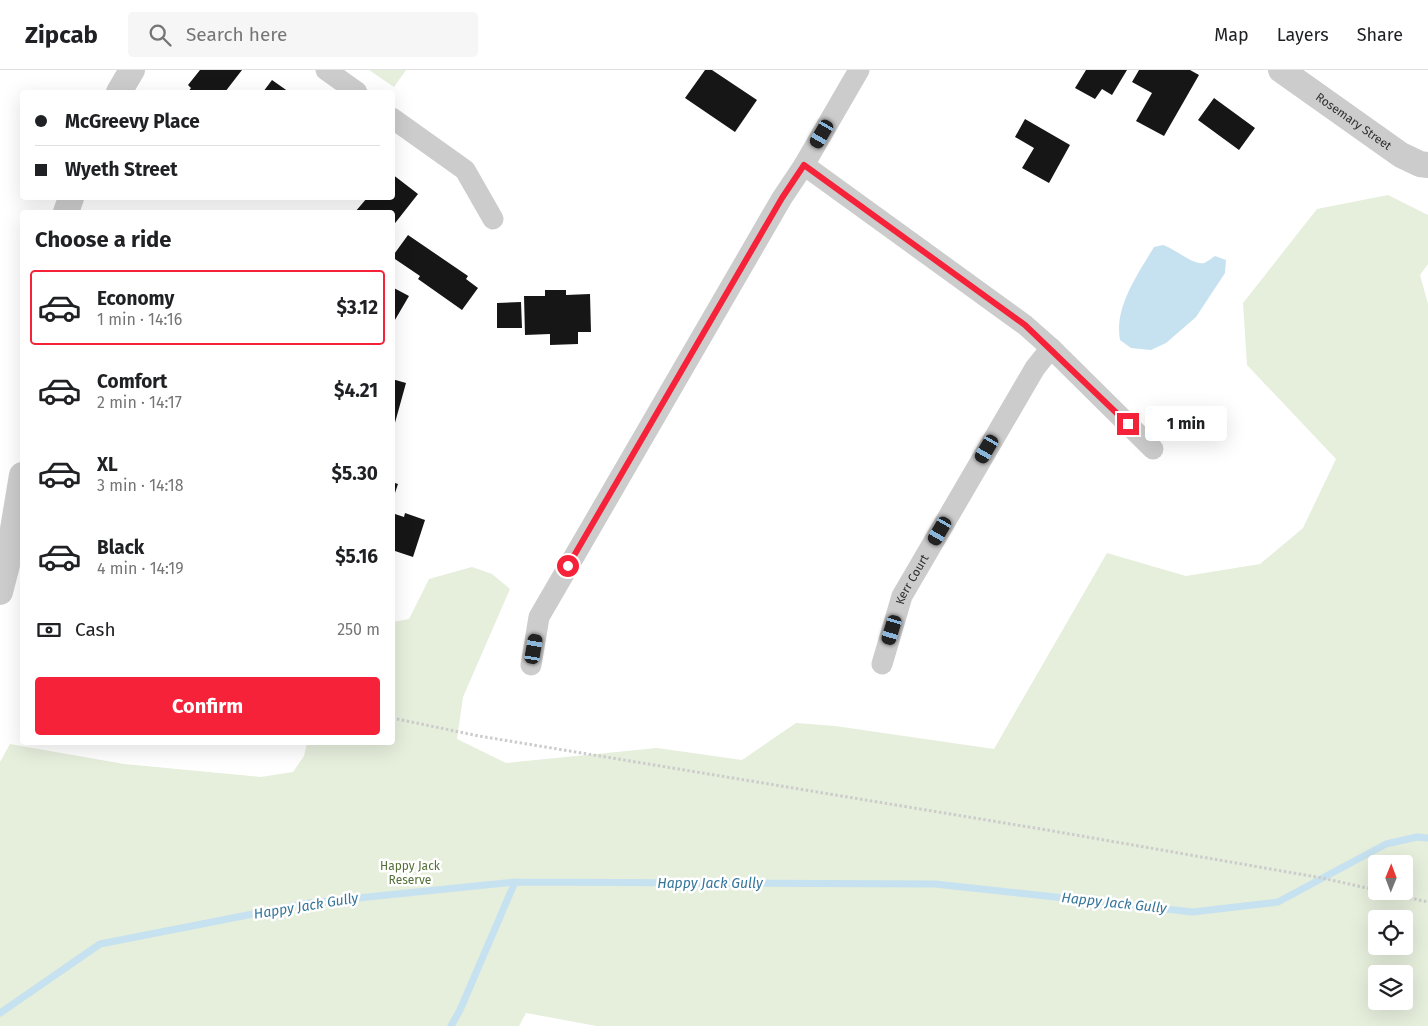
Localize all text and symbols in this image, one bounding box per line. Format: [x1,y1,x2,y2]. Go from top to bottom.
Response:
search box [128,12,478,57]
text: Zipcab [25,21,98,49]
icon: search [146,21,174,49]
text: Search here [186,23,287,46]
text: Map [1214,24,1249,46]
text: Layers [1277,24,1329,46]
text: Share [1357,24,1403,46]
street label: Rosemary Street [1313,90,1395,153]
text: McGreevy Place [65,110,200,133]
car [808,117,835,151]
text: Wyeth Street [65,158,178,181]
text: Choose a ride [35,226,171,253]
icon: car [37,285,82,330]
text: Economy [97,287,174,310]
text: $3.12 [336,296,378,319]
text: 1 min · 14:16 [97,310,182,329]
icon: car [37,368,82,413]
text: Comfort [97,370,167,393]
text: $4.21 [334,379,378,402]
text: 2 min · 14:17 [97,393,182,412]
callout: 1 min [1146,406,1228,442]
route end [1117,413,1139,435]
text: 1 min [1167,414,1205,433]
car [973,432,1000,466]
icon: car [37,451,82,496]
text: XL [97,453,118,476]
text: $5.30 [332,462,378,485]
text: 3 min · 14:18 [97,476,184,495]
car [926,514,953,548]
icon: car [37,534,82,579]
text: Black [97,536,144,559]
text: $5.16 [335,545,378,568]
street label: Kerr Court [893,551,932,606]
route start [557,555,579,577]
text: 4 min · 14:19 [97,559,184,578]
car [880,613,903,647]
icon: cash [35,616,63,644]
text: Cash [75,618,116,641]
text: 250 m [337,620,380,639]
car [524,633,543,665]
button: Confirm [35,677,380,735]
north arrow [1368,855,1412,900]
map controls [1368,855,1413,1010]
park label: Happy Jack Reserve [380,859,441,887]
water label: Happy Jack Gully [657,875,764,892]
water label: Happy Jack Gully [253,889,361,923]
water label: Happy Jack Gully [1061,889,1169,917]
button: locate [1368,910,1413,955]
button: layers [1368,965,1413,1010]

